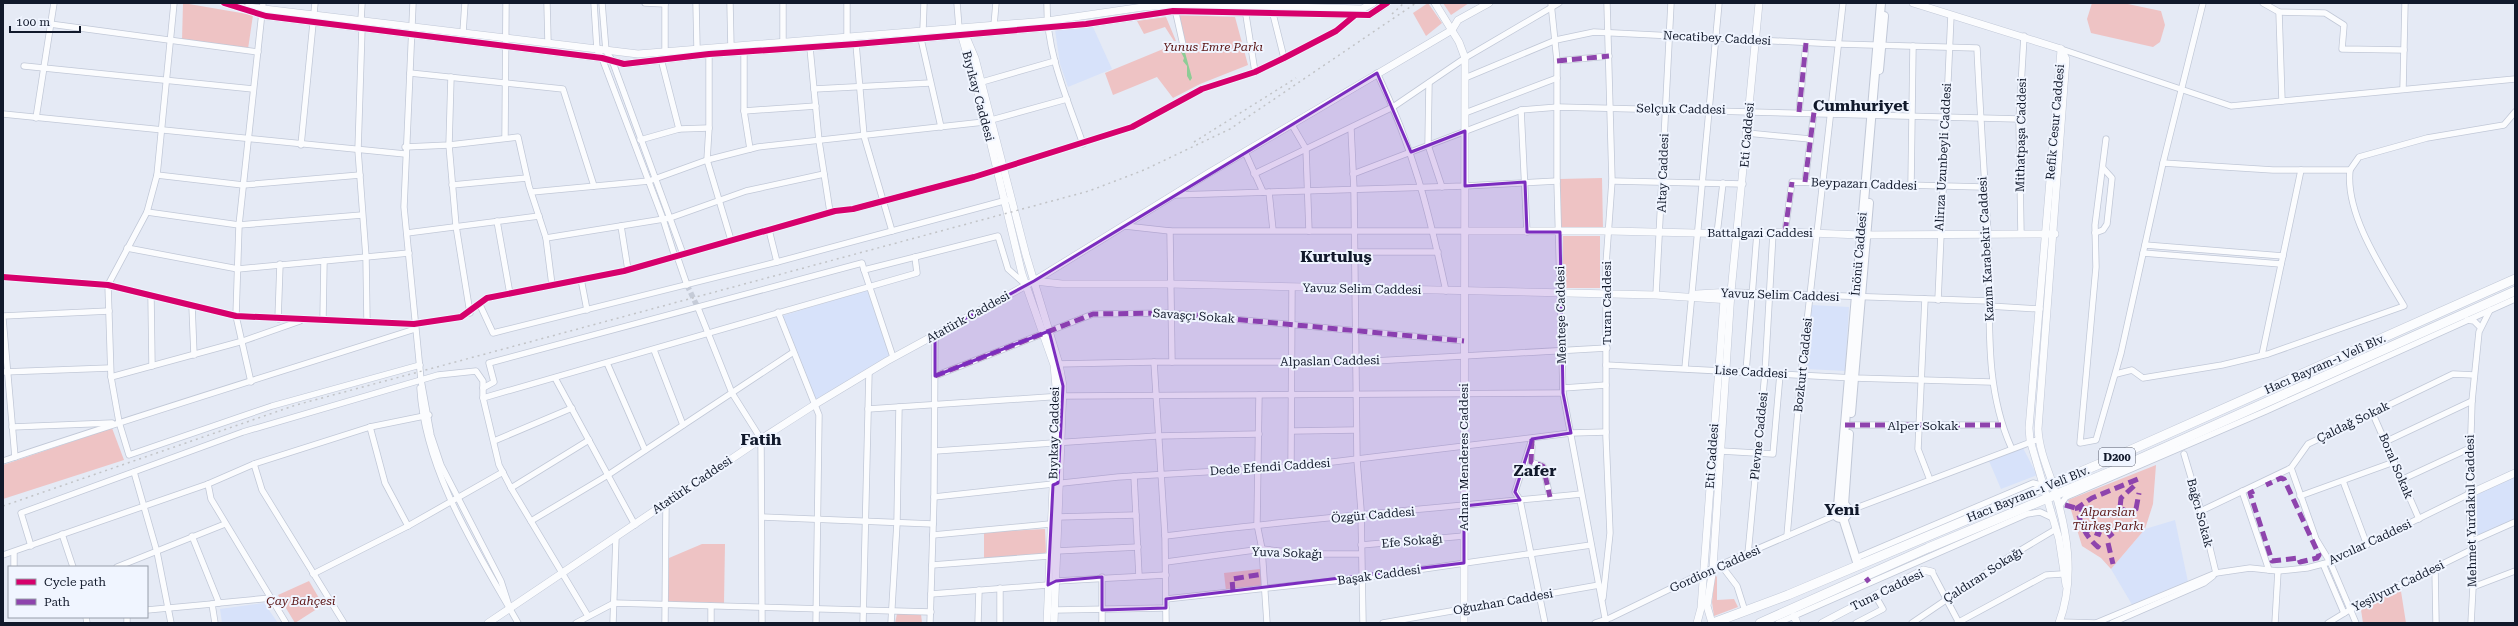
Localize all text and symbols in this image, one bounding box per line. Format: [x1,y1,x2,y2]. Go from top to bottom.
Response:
scale bar [10,8,80,34]
text: 100 m [16,15,50,29]
street label: Necatibey Caddesi [1663,28,1772,48]
park label: Yunus Emre Parkı [1163,40,1263,54]
street label: Bıyıkay Caddesi [959,49,997,143]
street label: Refik Cesur Caddesi [2043,63,2067,181]
street label: Mithatpaşa Caddesi [2013,78,2029,192]
street label: Alirıza Uzunbeyli Caddesi [1932,82,1954,232]
district label: Cumhuriyet [1813,96,1910,115]
street label: Selçuk Caddesi [1636,101,1726,117]
street label: Eti Caddesi [1737,102,1757,168]
street label: Altay Caddesi [1655,133,1671,213]
street label: Beypazarı Caddesi [1811,175,1918,193]
street label: Kazım Karabekir Caddesi [1975,176,1997,322]
street label: İnönü Caddesi [1848,211,1870,297]
street label: Battalgazi Caddesi [1707,226,1813,240]
district label: Kurtuluş [1300,247,1372,266]
street label: Turan Caddesi [1600,261,1614,345]
street label: Menteşe Caddesi [1553,266,1569,364]
street label: Yavuz Selim Caddesi [1302,281,1422,297]
street label: Yavuz Selim Caddesi [1720,286,1840,304]
street label: Atatürk Caddesi [924,288,1012,346]
street label: Savaşçı Sokak [1152,306,1236,326]
street label: Bozkurt Caddesi [1791,317,1815,413]
street label: Hacı Bayram-ı Velî Blv. [2262,331,2388,397]
street label: Alpaslan Caddesi [1280,353,1380,369]
street label: Lise Caddesi [1714,363,1788,381]
street label: Adnan Menderes Caddesi [1457,383,1471,531]
street label: Bıyıkay Caddesi [1046,386,1062,480]
street label: Plevne Caddesi [1747,391,1771,481]
street label: Çaldağ Sokak [2314,398,2392,446]
street label: Alper Sokak [1887,419,1959,433]
street label: Eti Caddesi [1703,423,1721,489]
district label: Fatih [741,430,782,449]
street label: Boral Sokak [2376,431,2416,501]
street label: Mehmet Yurdakul Caddesi [2463,434,2479,588]
road number: D200 [2099,448,2135,466]
street label: Atatürk Caddesi [649,453,735,517]
street label: Dede Efendi Caddesi [1209,456,1331,478]
district label: Zafer [1514,461,1556,480]
street label: Hacı Bayram-ı Velî Blv. [1965,463,2091,525]
street label: Bağcı Sokak [2184,477,2216,549]
district label: Yeni [1824,500,1860,519]
street label: Özgür Caddesi [1331,504,1416,526]
park label: Alparslan Türkeş Parkı [2072,505,2144,533]
street label: Avcılar Caddesi [2326,517,2414,567]
street label: Efe Sokağı [1381,531,1443,551]
street label: Gordion Caddesi [1667,543,1763,595]
street label: Çaldıran Sokağı [1941,544,2025,606]
street label: Yuva Sokağı [1251,545,1323,561]
street label: Yeşilyurt Caddesi [2350,558,2447,614]
street label: Başak Caddesi [1337,562,1422,588]
legend [8,566,148,618]
street label: Tuna Caddesi [1848,566,1926,614]
text: Cycle path [44,575,106,589]
street label: Oğuzhan Caddesi [1452,586,1554,618]
park label: Çay Bahçesi [266,594,336,608]
text: Path [44,595,70,609]

